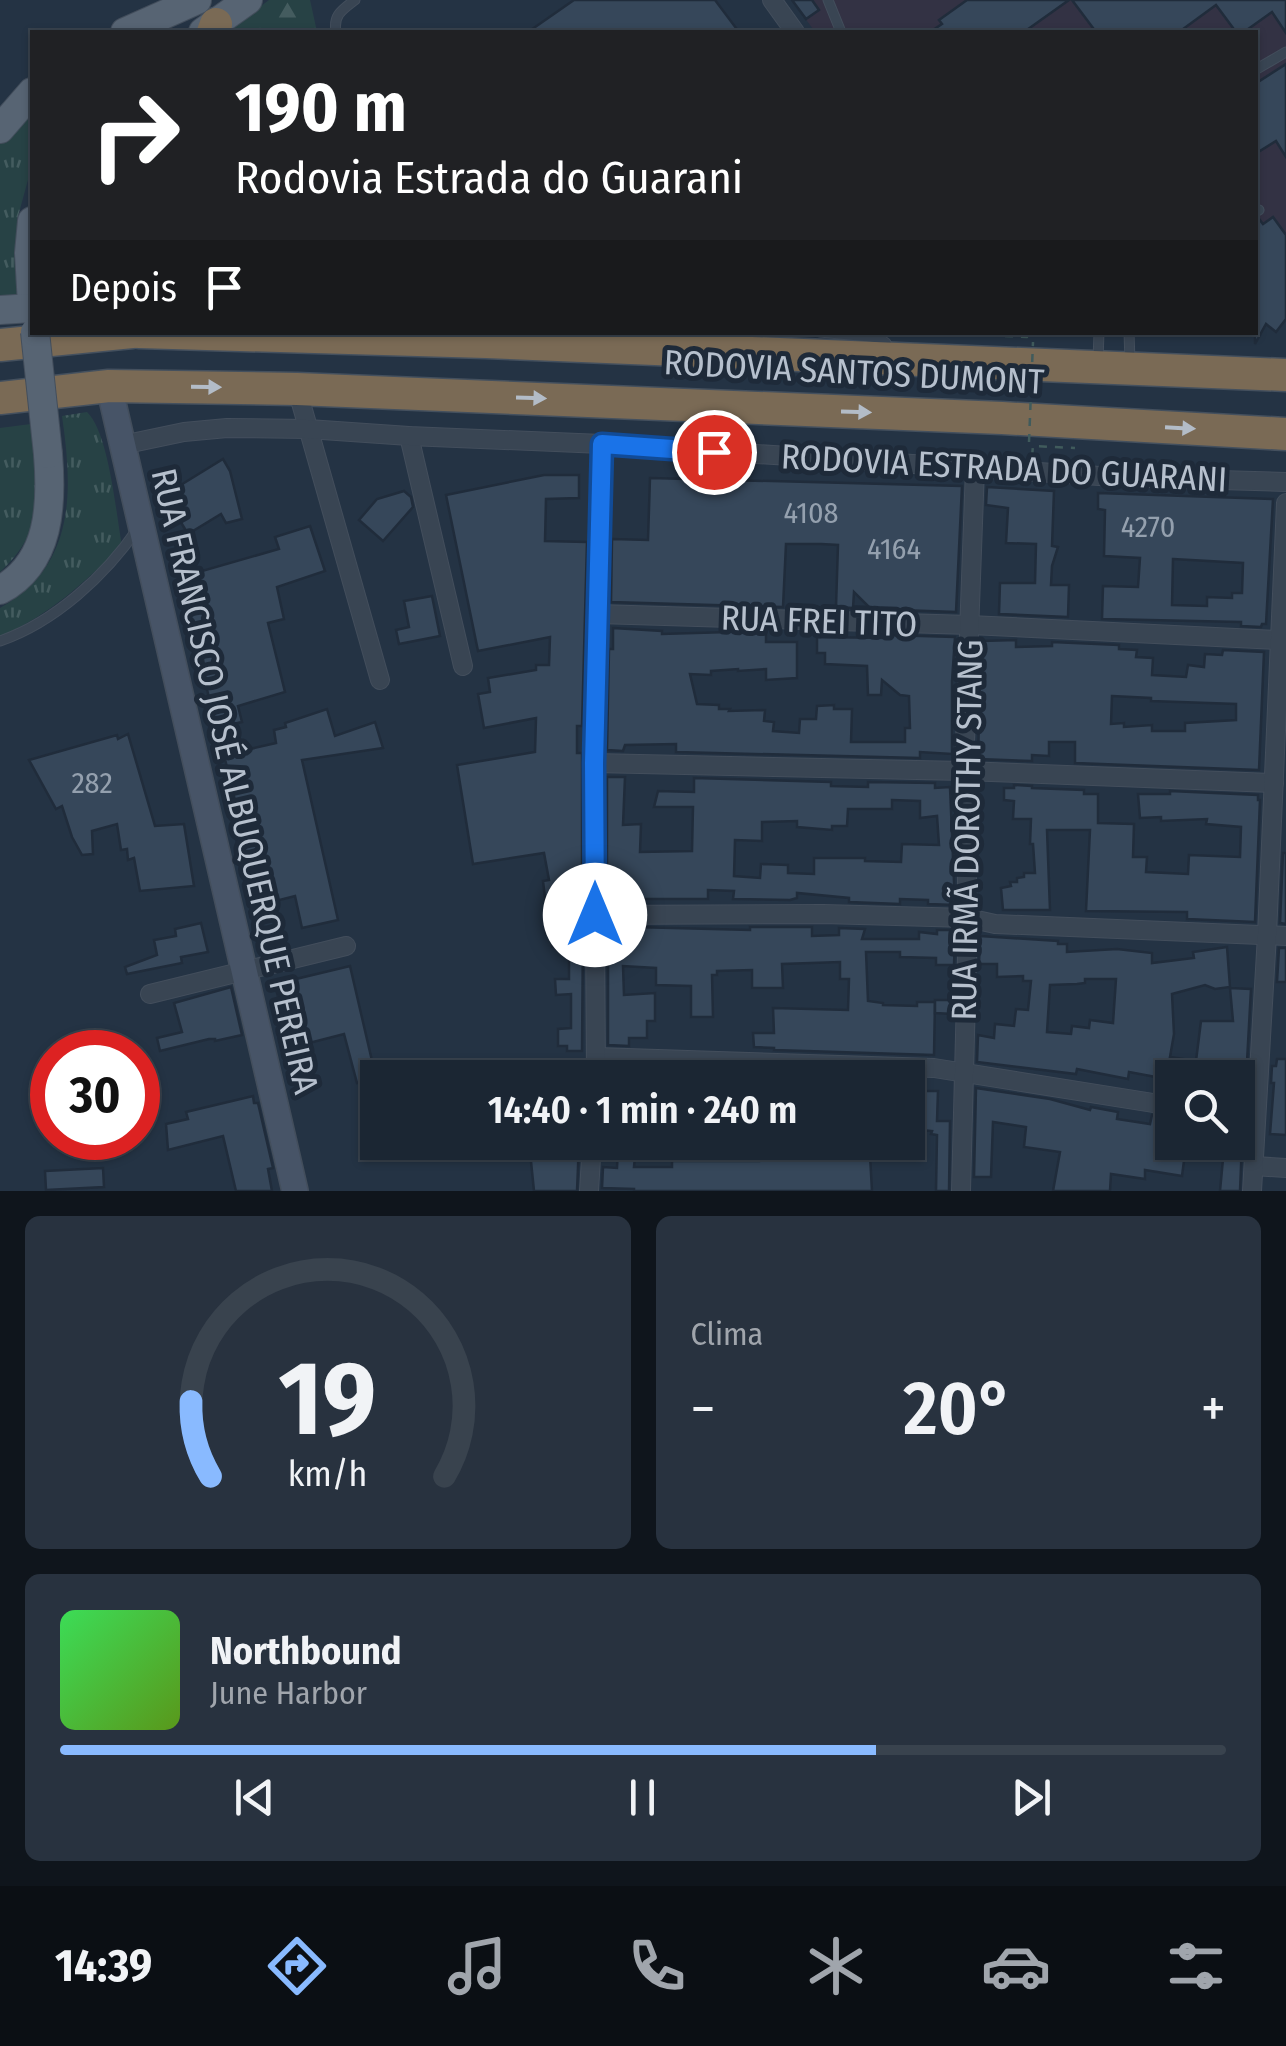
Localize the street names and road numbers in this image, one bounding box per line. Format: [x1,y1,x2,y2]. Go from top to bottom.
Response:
street label: RODOVIA SANTOS DUMONT [663,341,1046,403]
street label: RODOVIA ESTRADA DO GUARANI [780,435,1228,501]
street label: RUA FRANCISCO JOSÉ ALBUQUERQUE PEREIRA [143,464,328,1098]
street label: RUA FREI TITO [720,597,918,645]
street label: RUA IRMÃ DOROTHY STANG [943,639,991,1021]

